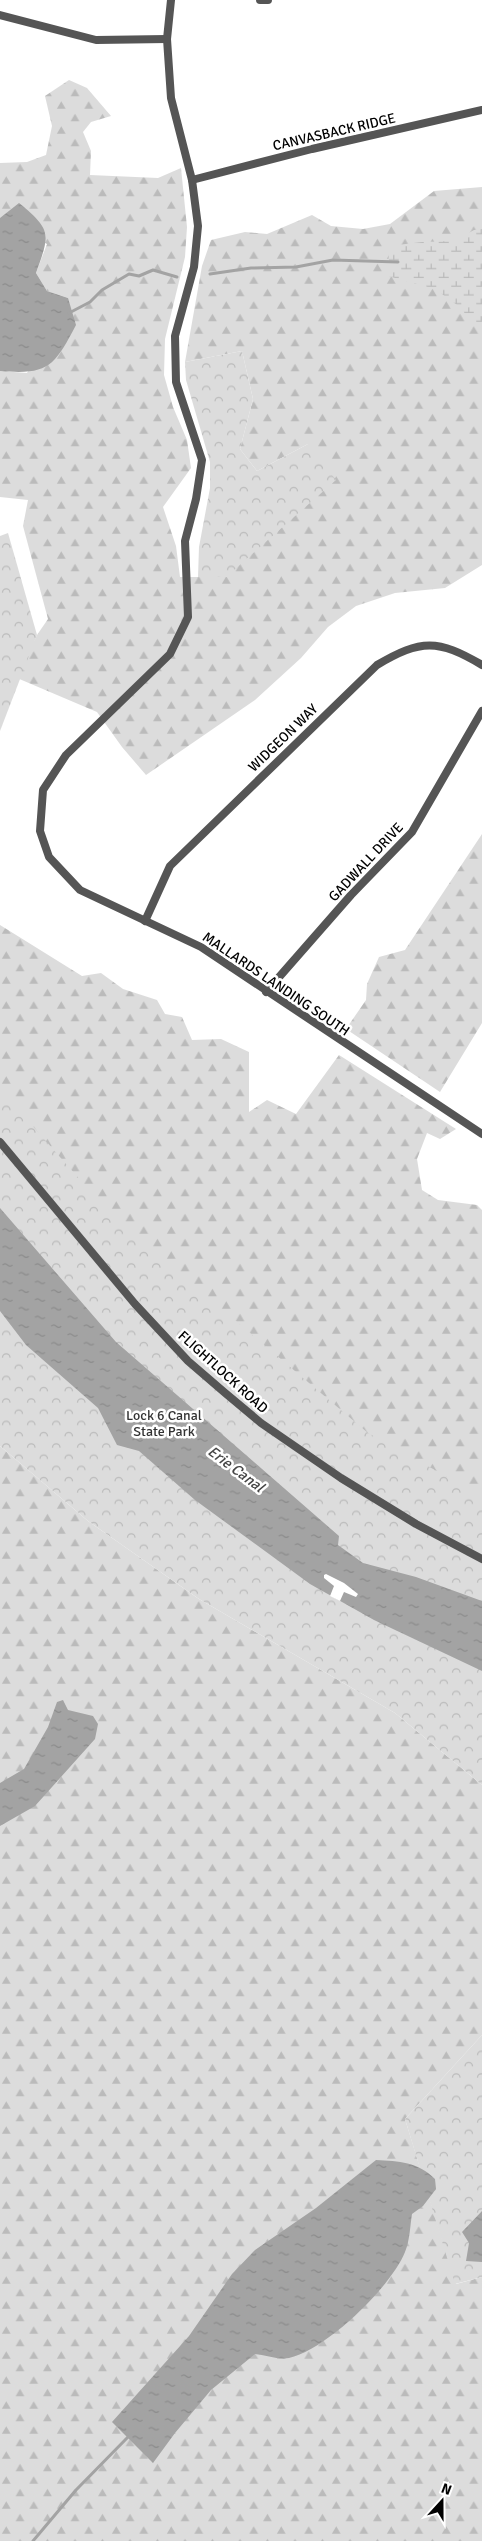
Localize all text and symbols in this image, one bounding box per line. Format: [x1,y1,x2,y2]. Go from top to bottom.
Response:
street label: CANVASBACK RIDGE [271,110,397,154]
street label: WIDGEON WAY [245,701,321,775]
street label: GADWALL DRIVE [325,819,407,905]
street label: MALLARDS LANDING SOUTH [199,928,353,1040]
street label: FLIGHTLOCK ROAD [175,1327,271,1417]
park label: Lock 6 Canal State Park [126,1407,202,1440]
water label: Erie Canal [204,1442,269,1497]
north arrow [417,2476,467,2526]
text: N [439,2480,454,2499]

